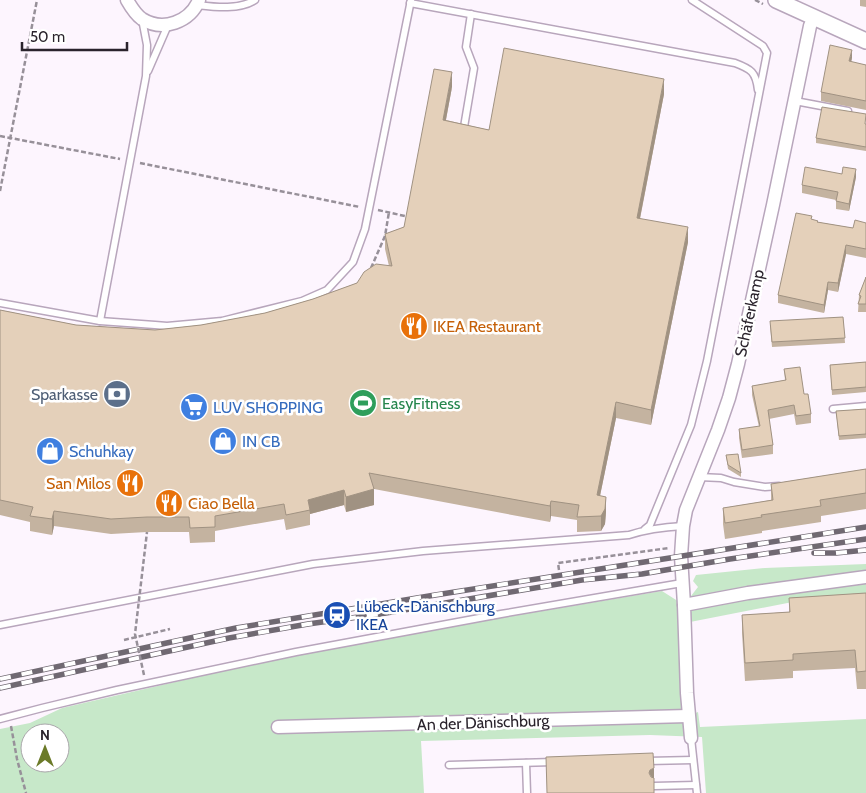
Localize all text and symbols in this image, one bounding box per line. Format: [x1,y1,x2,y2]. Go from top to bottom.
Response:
scale bar [22,20,128,52]
text: 50 m [30,28,65,46]
street label: Schäferkamp [731,268,768,359]
restaurant icon: IKEA Restaurant [399,311,429,341]
place label: IKEA Restaurant [433,317,542,336]
bank icon: Sparkasse [102,379,132,409]
place label: Sparkasse [31,385,98,404]
sports icon: EasyFitness [348,388,378,418]
supermarket icon: LUV SHOPPING [179,392,209,422]
place label: EasyFitness [382,394,461,413]
place label: LUV SHOPPING [213,398,323,417]
shop icon: IN CB [208,426,238,456]
place label: IN CB [242,432,281,451]
shop icon: Schuhkay [35,436,65,466]
place label: Schuhkay [69,442,134,461]
restaurant icon: San Milos [115,468,145,498]
place label: San Milos [46,474,111,493]
restaurant icon: Ciao Bella [154,488,184,518]
place label: Ciao Bella [188,494,255,513]
place label: Lübeck-Dänischburg IKEA [356,597,496,634]
station icon: Lübeck-Dänischburg IKEA [322,600,352,630]
street label: An der Dänischburg [417,711,551,734]
north arrow [20,723,70,773]
text: N [40,726,50,744]

